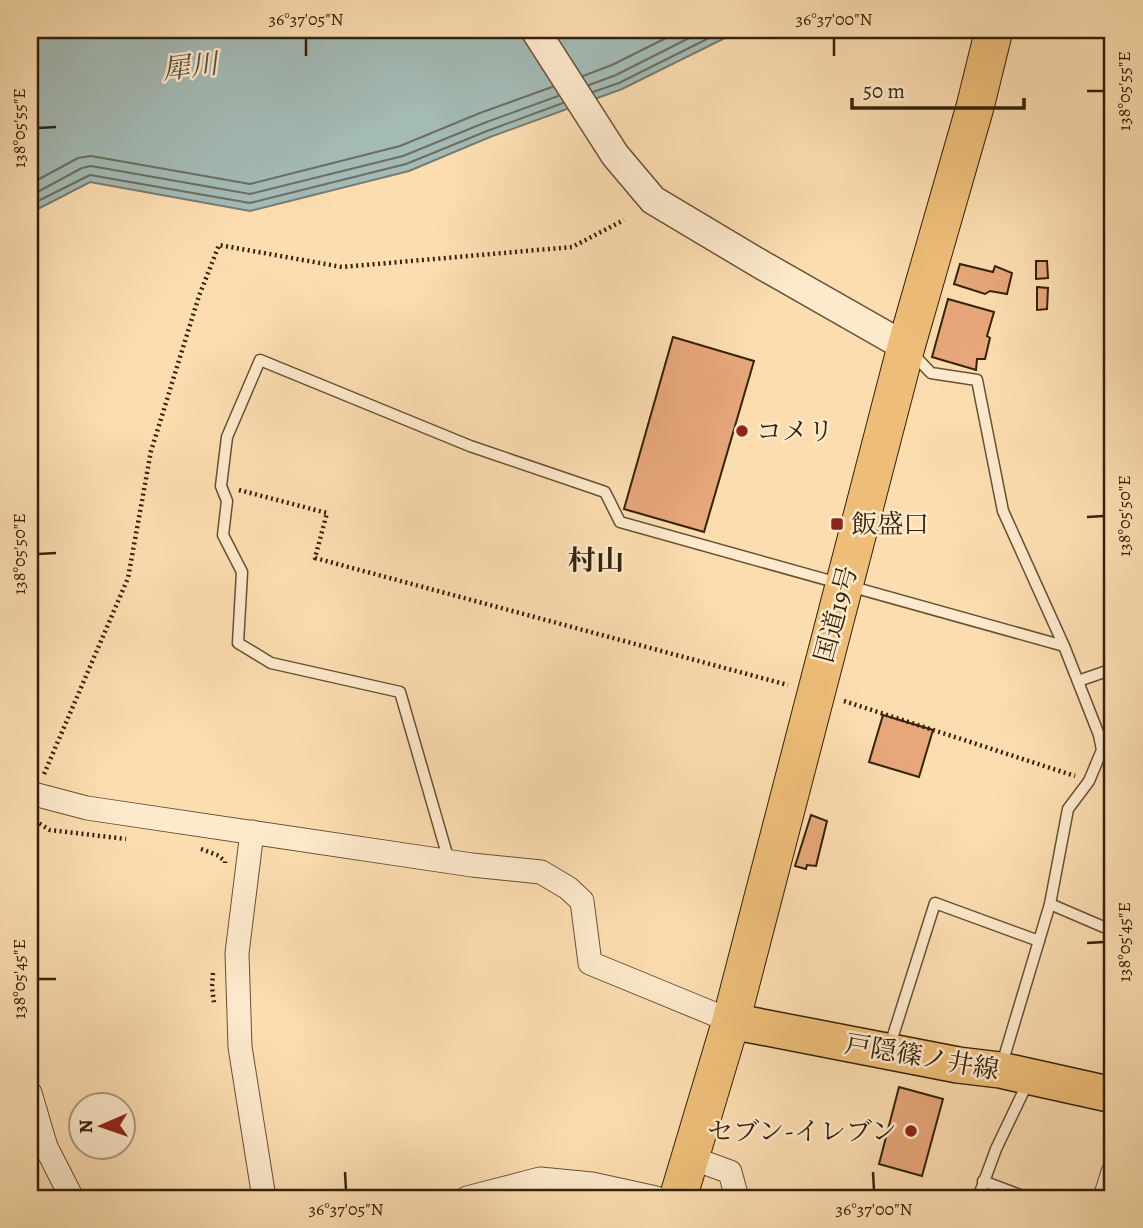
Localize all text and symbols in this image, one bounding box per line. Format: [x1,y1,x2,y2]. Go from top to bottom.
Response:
text: 36°37'05"N [268,7,344,31]
text: 36°37'00"N [796,7,873,31]
water label: 犀川 [160,44,223,89]
text: 138°05'55"E [1112,51,1136,131]
scale bar [852,66,1024,110]
text: 50 m [863,77,905,105]
text: 138°05'55"E [7,88,31,168]
place label: コメリ [756,414,834,449]
marker: コメリ [734,423,750,439]
text: 138°05'50"E [1112,475,1136,557]
place label: 飯盛口 [851,507,929,542]
text: 138°05'50"E [7,513,31,595]
marker: 飯盛口 [829,516,845,532]
district label: 村山 [568,542,624,580]
street label: 国道19号 [806,562,866,666]
text: 138°05'45"E [1112,902,1136,982]
text: 138°05'45"E [7,939,31,1019]
street label: 戸隠篠ノ井線 [842,1026,1002,1088]
north arrow [66,1092,136,1162]
place label: セブン-イレブン [707,1114,897,1149]
text: N [73,1119,99,1134]
marker: セブン-イレブン [903,1123,919,1139]
text: 36°37'05"N [308,1197,384,1221]
text: 36°37'00"N [836,1197,913,1221]

